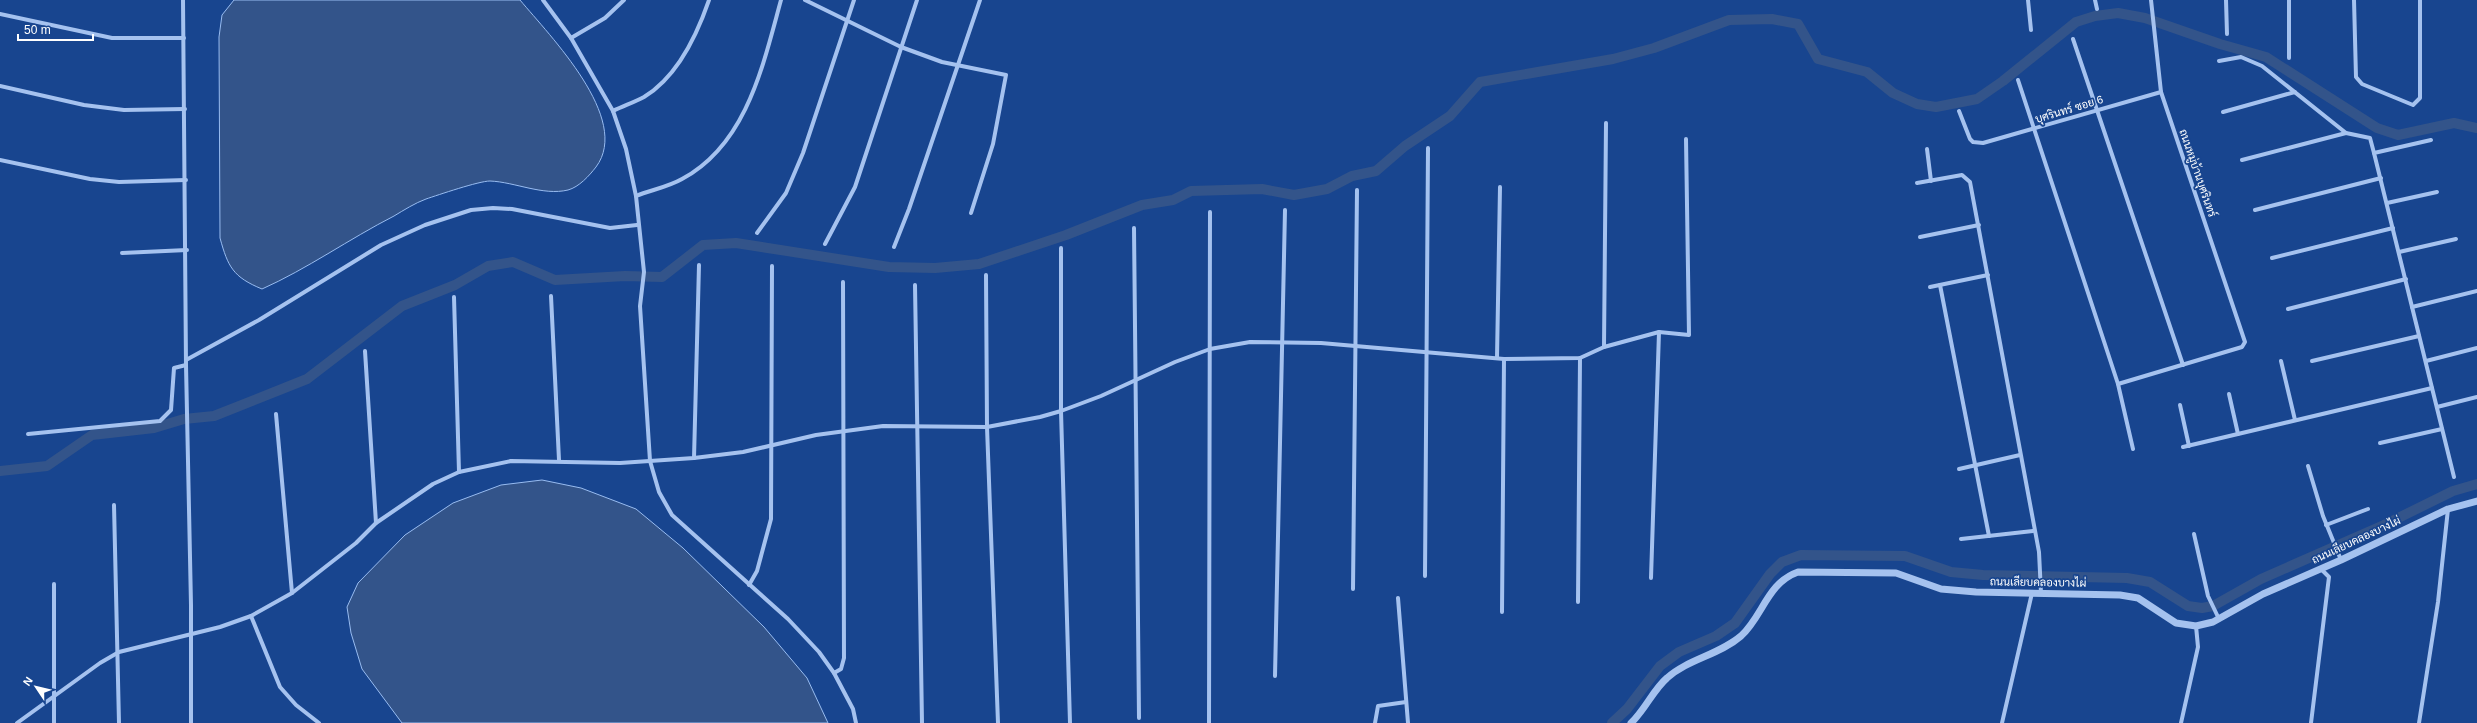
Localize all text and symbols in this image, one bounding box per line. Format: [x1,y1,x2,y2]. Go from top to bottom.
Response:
scale bar [18,16,93,42]
text: 50 m [24,23,51,37]
street label: บุศรินทร์ ซอย 6 [2033,91,2105,128]
street label: ถนนหมู่บ้านบุศรินทร์ [2174,127,2221,220]
street label: ถนนเลียบคลองบางไผ่ [2309,512,2402,566]
street label: ถนนเลียบคลองบางไผ่ [1990,573,2087,589]
north arrow [16,667,56,707]
text: N [21,675,35,688]

